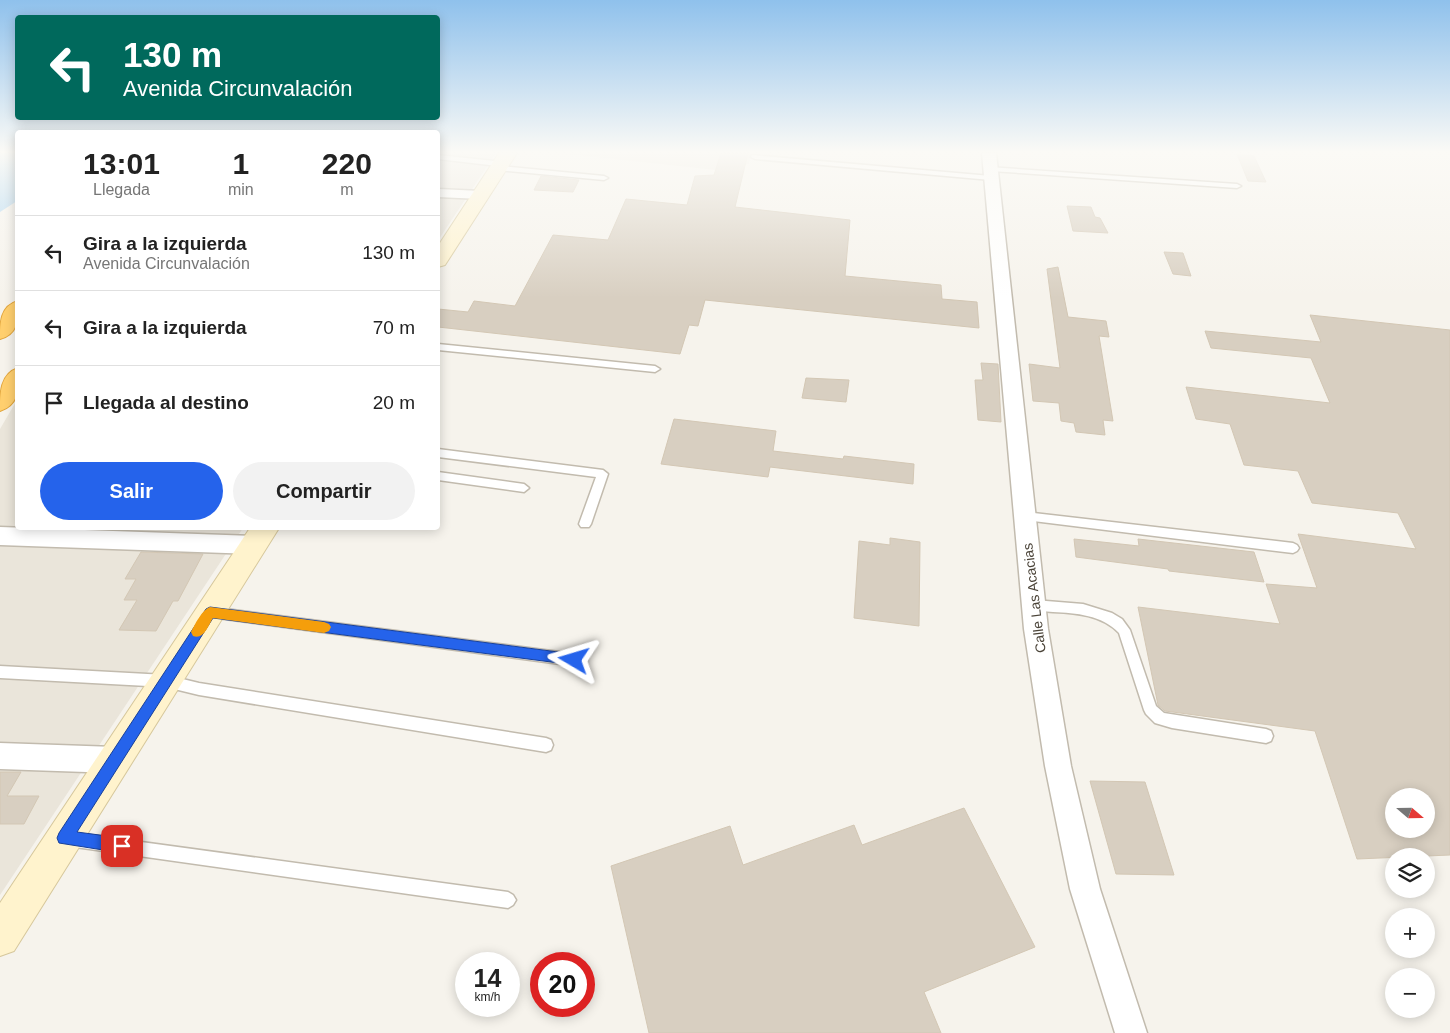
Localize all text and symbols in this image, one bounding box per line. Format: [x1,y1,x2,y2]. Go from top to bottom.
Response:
icon: left [40,35,105,100]
text: 130 m [123,35,222,74]
text: Avenida Circunvalación [123,76,353,101]
text: 13:01 [83,147,160,180]
text: 1 [232,147,249,180]
text: 220 [322,147,372,180]
text: Llegada [93,181,150,198]
text: min [228,181,254,198]
text: m [340,181,353,198]
text: Gira a la izquierda [83,233,247,254]
icon: left [40,239,68,267]
text: 130 m [362,242,415,263]
text: Avenida Circunvalación [83,255,250,272]
icon: left [40,314,68,342]
text: Gira a la izquierda [83,317,247,338]
text: 70 m [373,317,415,338]
icon: arrive [40,389,68,417]
text: Llegada al destino [83,392,249,413]
text: 20 m [373,392,415,413]
button: Salir [40,462,223,520]
button: Compartir [233,462,415,520]
street label: Calle Las Acacias [1019,542,1049,654]
position arrow [547,633,599,685]
north arrow [1385,788,1435,838]
map controls [1385,788,1435,1018]
pin [101,825,143,867]
icon: arrive [108,832,136,860]
button: layers [1385,848,1435,898]
button: + [1385,908,1435,958]
speed limit sign: 20 [530,952,595,1017]
text: 14 [474,964,501,992]
button: − [1385,968,1435,1018]
text: km/h [474,990,501,1004]

